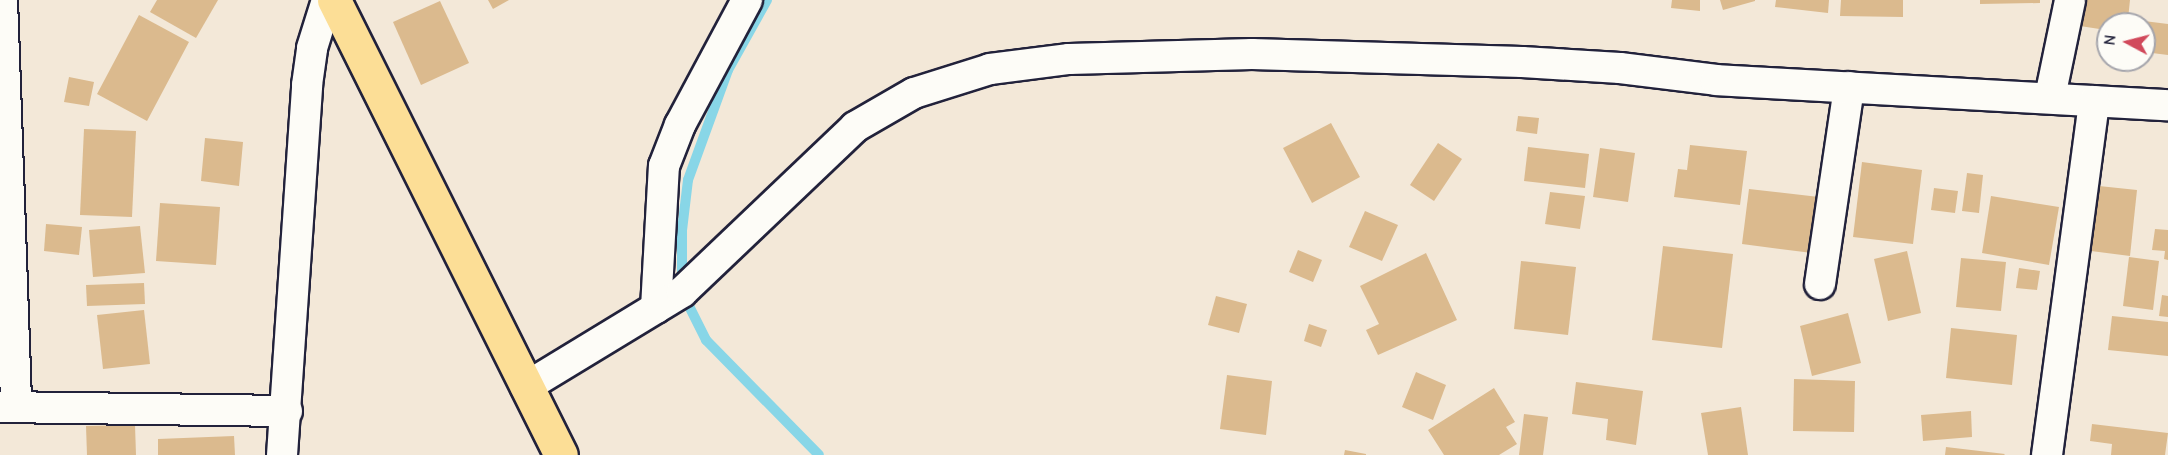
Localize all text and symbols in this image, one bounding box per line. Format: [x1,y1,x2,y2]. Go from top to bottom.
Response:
north arrow [2096,12,2156,72]
text: N [2101,34,2120,46]

